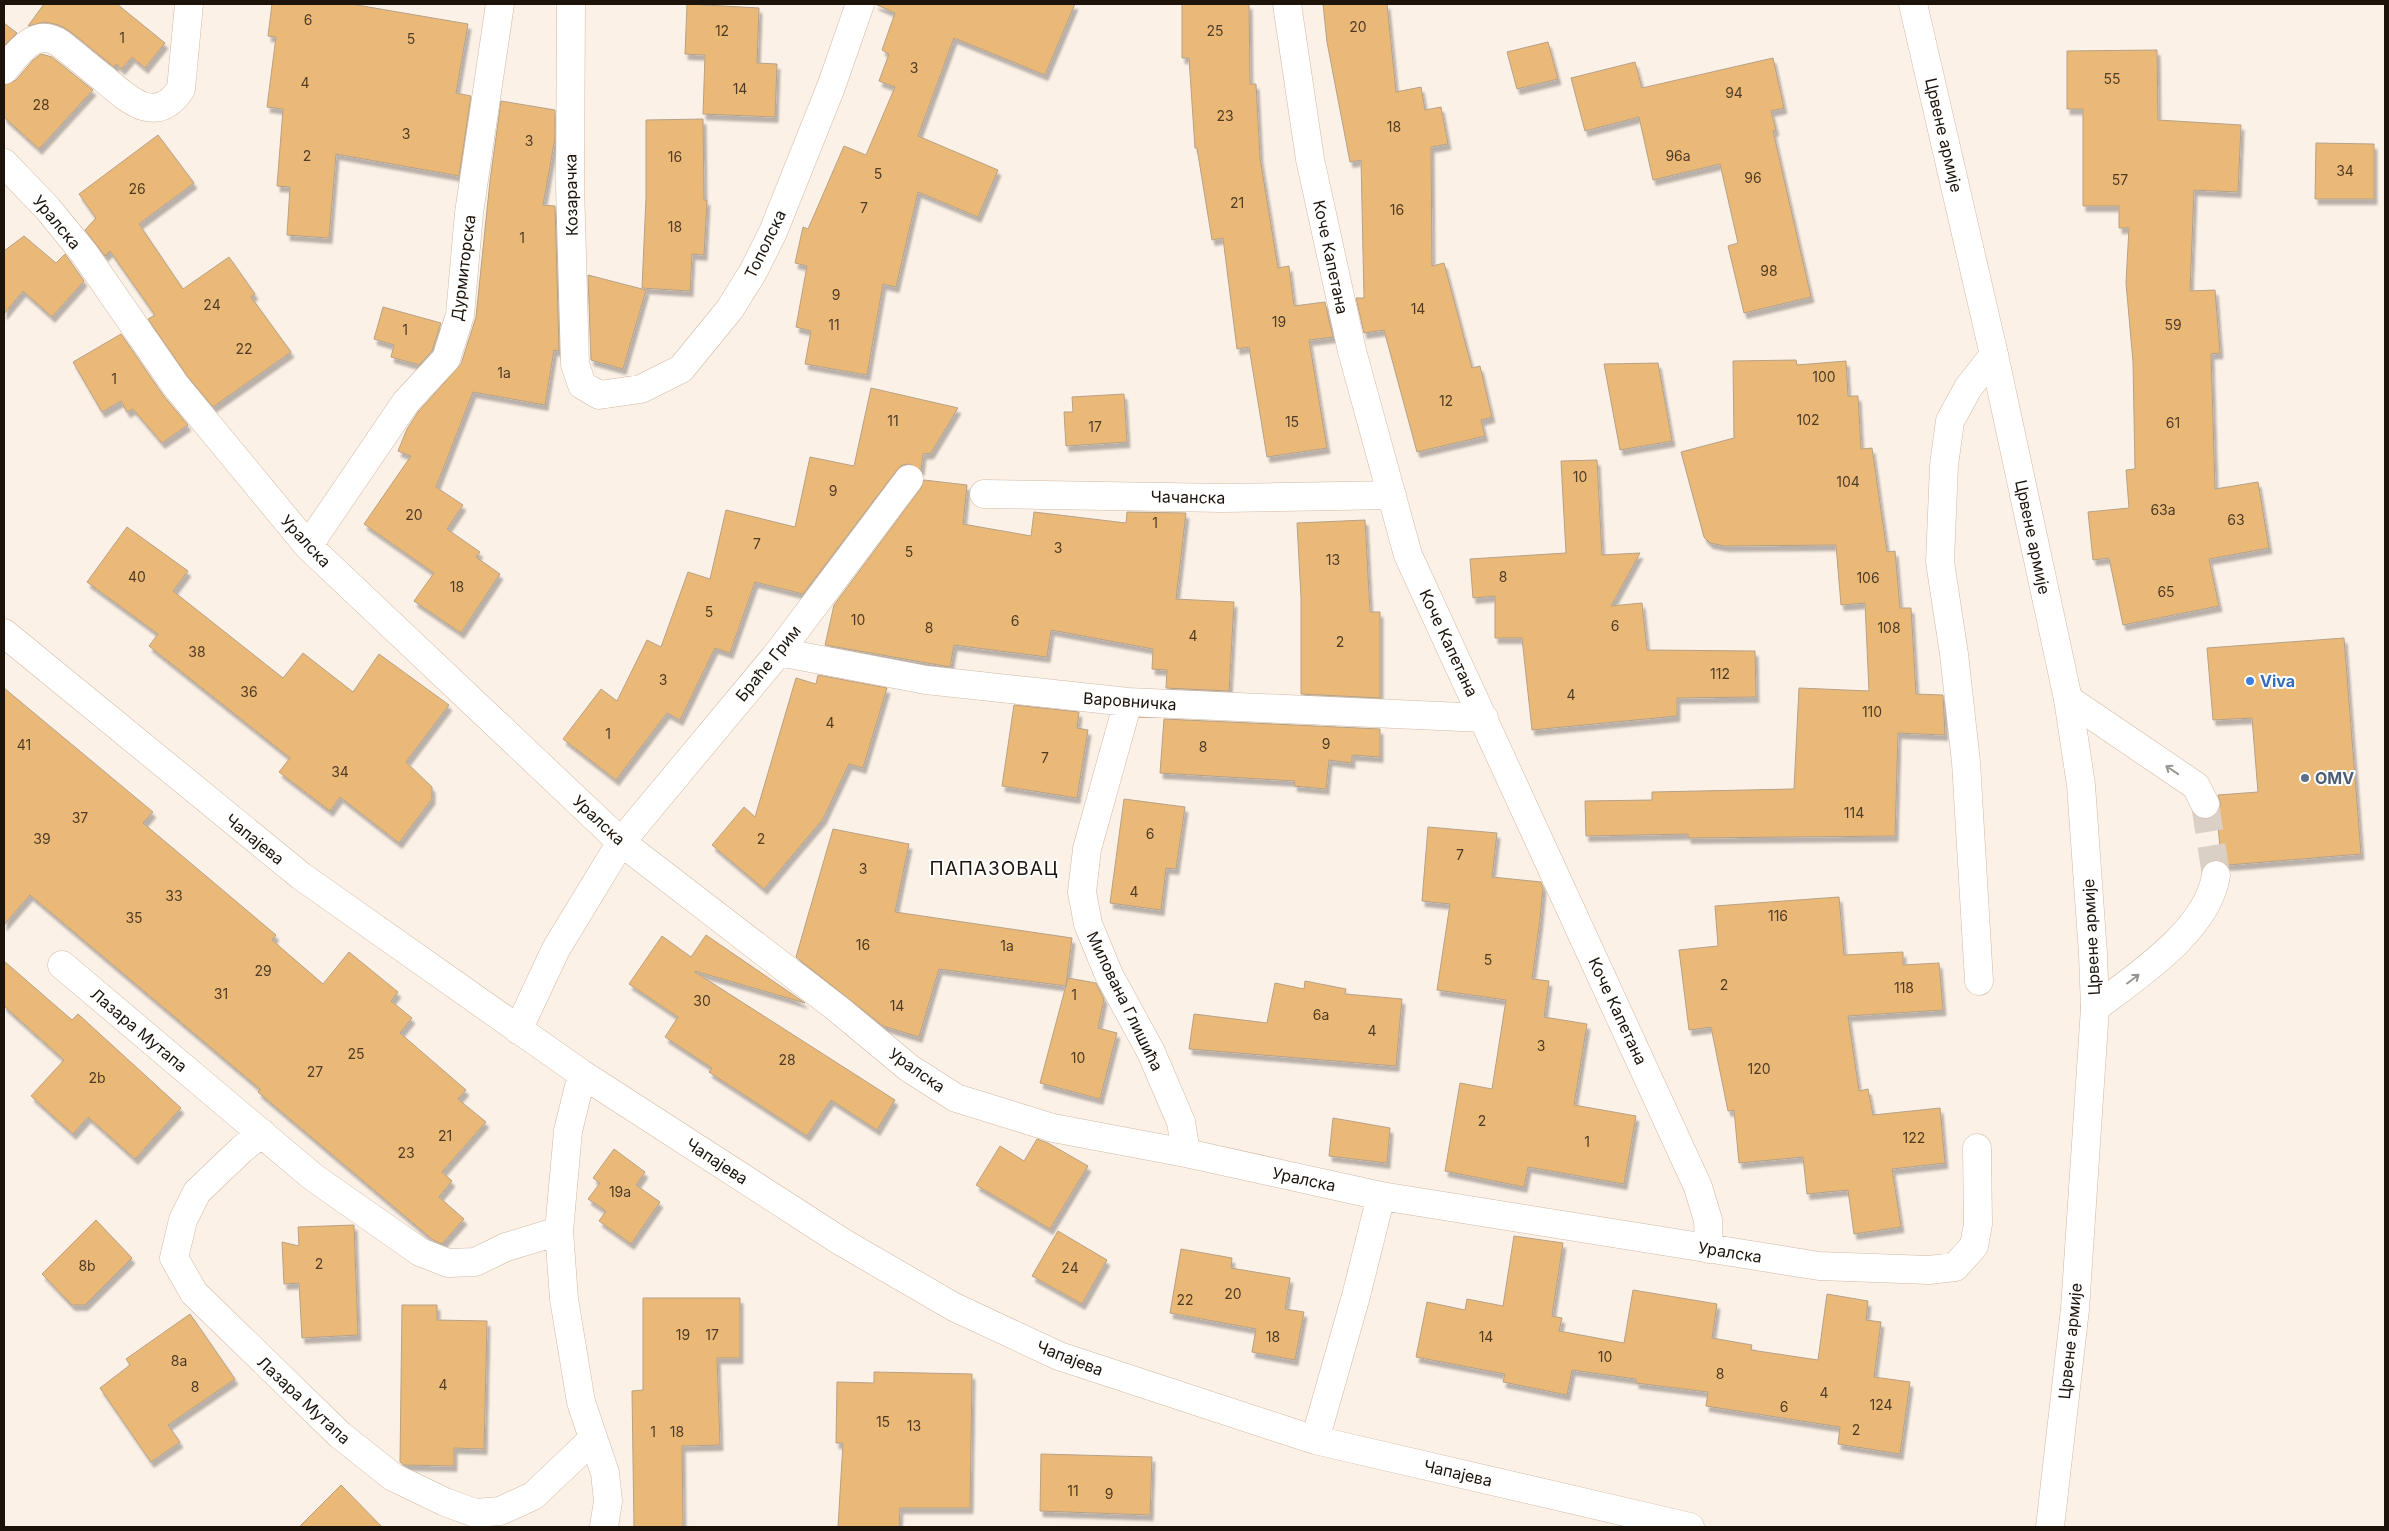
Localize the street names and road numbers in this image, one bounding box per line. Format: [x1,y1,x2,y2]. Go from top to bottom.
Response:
street label: Црвене армије [1921,76,1967,194]
street label: Козарачка [560,154,582,236]
street label: Уралска [29,191,85,253]
street label: Коче Капетана [1309,198,1353,316]
street label: Тополска [740,207,790,281]
street label: Дурмиторска [447,214,479,322]
street label: Црвене армије [2011,478,2055,596]
street label: Чачанска [1150,486,1226,508]
street label: Уралска [277,511,335,571]
street label: Коче Капетана [1415,586,1483,700]
street label: Браће Грим [731,621,805,705]
street label: Варовничка [1083,688,1177,714]
street label: Уралска [569,791,629,849]
street label: Чапајева [222,809,288,869]
street label: Црвене армије [2078,878,2104,996]
street label: Милована Глишића [1083,928,1167,1074]
street label: Коче Капетана [1584,954,1652,1068]
street label: Лазара Мутапа [87,984,191,1076]
street label: Уралска [885,1043,949,1097]
street label: Чапајева [682,1134,752,1188]
street label: Уралска [1270,1163,1338,1195]
street label: Уралска [1697,1237,1763,1267]
street label: Црвене армије [2054,1282,2086,1400]
street label: Чапајева [1034,1336,1106,1380]
street label: Лазара Мутапа [253,1352,355,1448]
street label: Чапајева [1422,1455,1494,1491]

